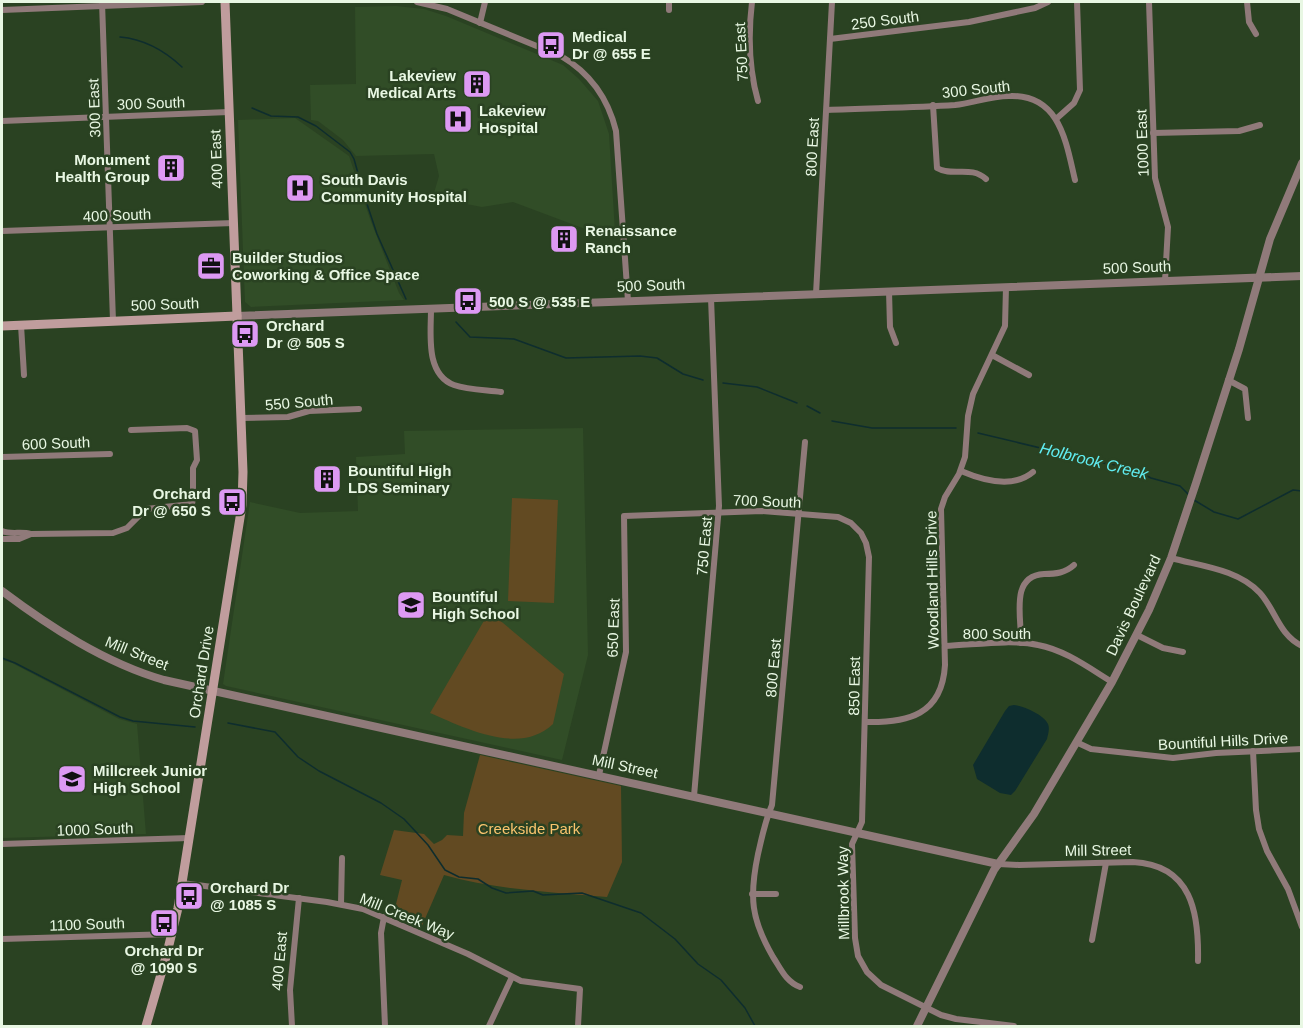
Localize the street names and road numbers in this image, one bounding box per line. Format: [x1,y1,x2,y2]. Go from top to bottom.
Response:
street label: 250 South [850,7,920,33]
street label: 750 East [731,21,751,82]
street label: 300 East [84,77,104,138]
street label: 300 South [941,77,1011,101]
street label: 300 South [117,93,185,113]
street label: 1000 East [1132,108,1152,177]
street label: 800 East [802,116,822,177]
street label: 400 East [206,128,226,189]
street label: 400 South [83,205,151,225]
street label: 500 South [1103,257,1171,277]
street label: 500 South [617,275,685,295]
street label: 500 South [131,294,199,314]
street label: 550 South [264,391,334,413]
street label: 600 South [22,433,90,453]
street label: 700 South [733,491,801,511]
street label: Woodland Hills Drive [922,510,942,650]
street label: 750 East [693,515,715,576]
street label: Davis Boulevard [1102,552,1164,658]
street label: 650 East [603,597,623,658]
street label: Orchard Drive [185,625,217,719]
street label: 800 South [963,625,1031,642]
street label: Mill Street [103,633,172,674]
street label: 800 East [762,637,784,698]
street label: 850 East [845,655,863,716]
street label: Bountiful Hills Drive [1158,729,1288,753]
street label: Mill Street [591,751,660,781]
street label: 1000 South [56,819,134,839]
street label: Mill Street [1065,841,1132,859]
street label: Millbrook Way [834,846,852,940]
street label: Mill Creek Way [357,889,457,943]
street label: 1100 South [49,914,125,934]
street label: 400 East [268,930,290,991]

